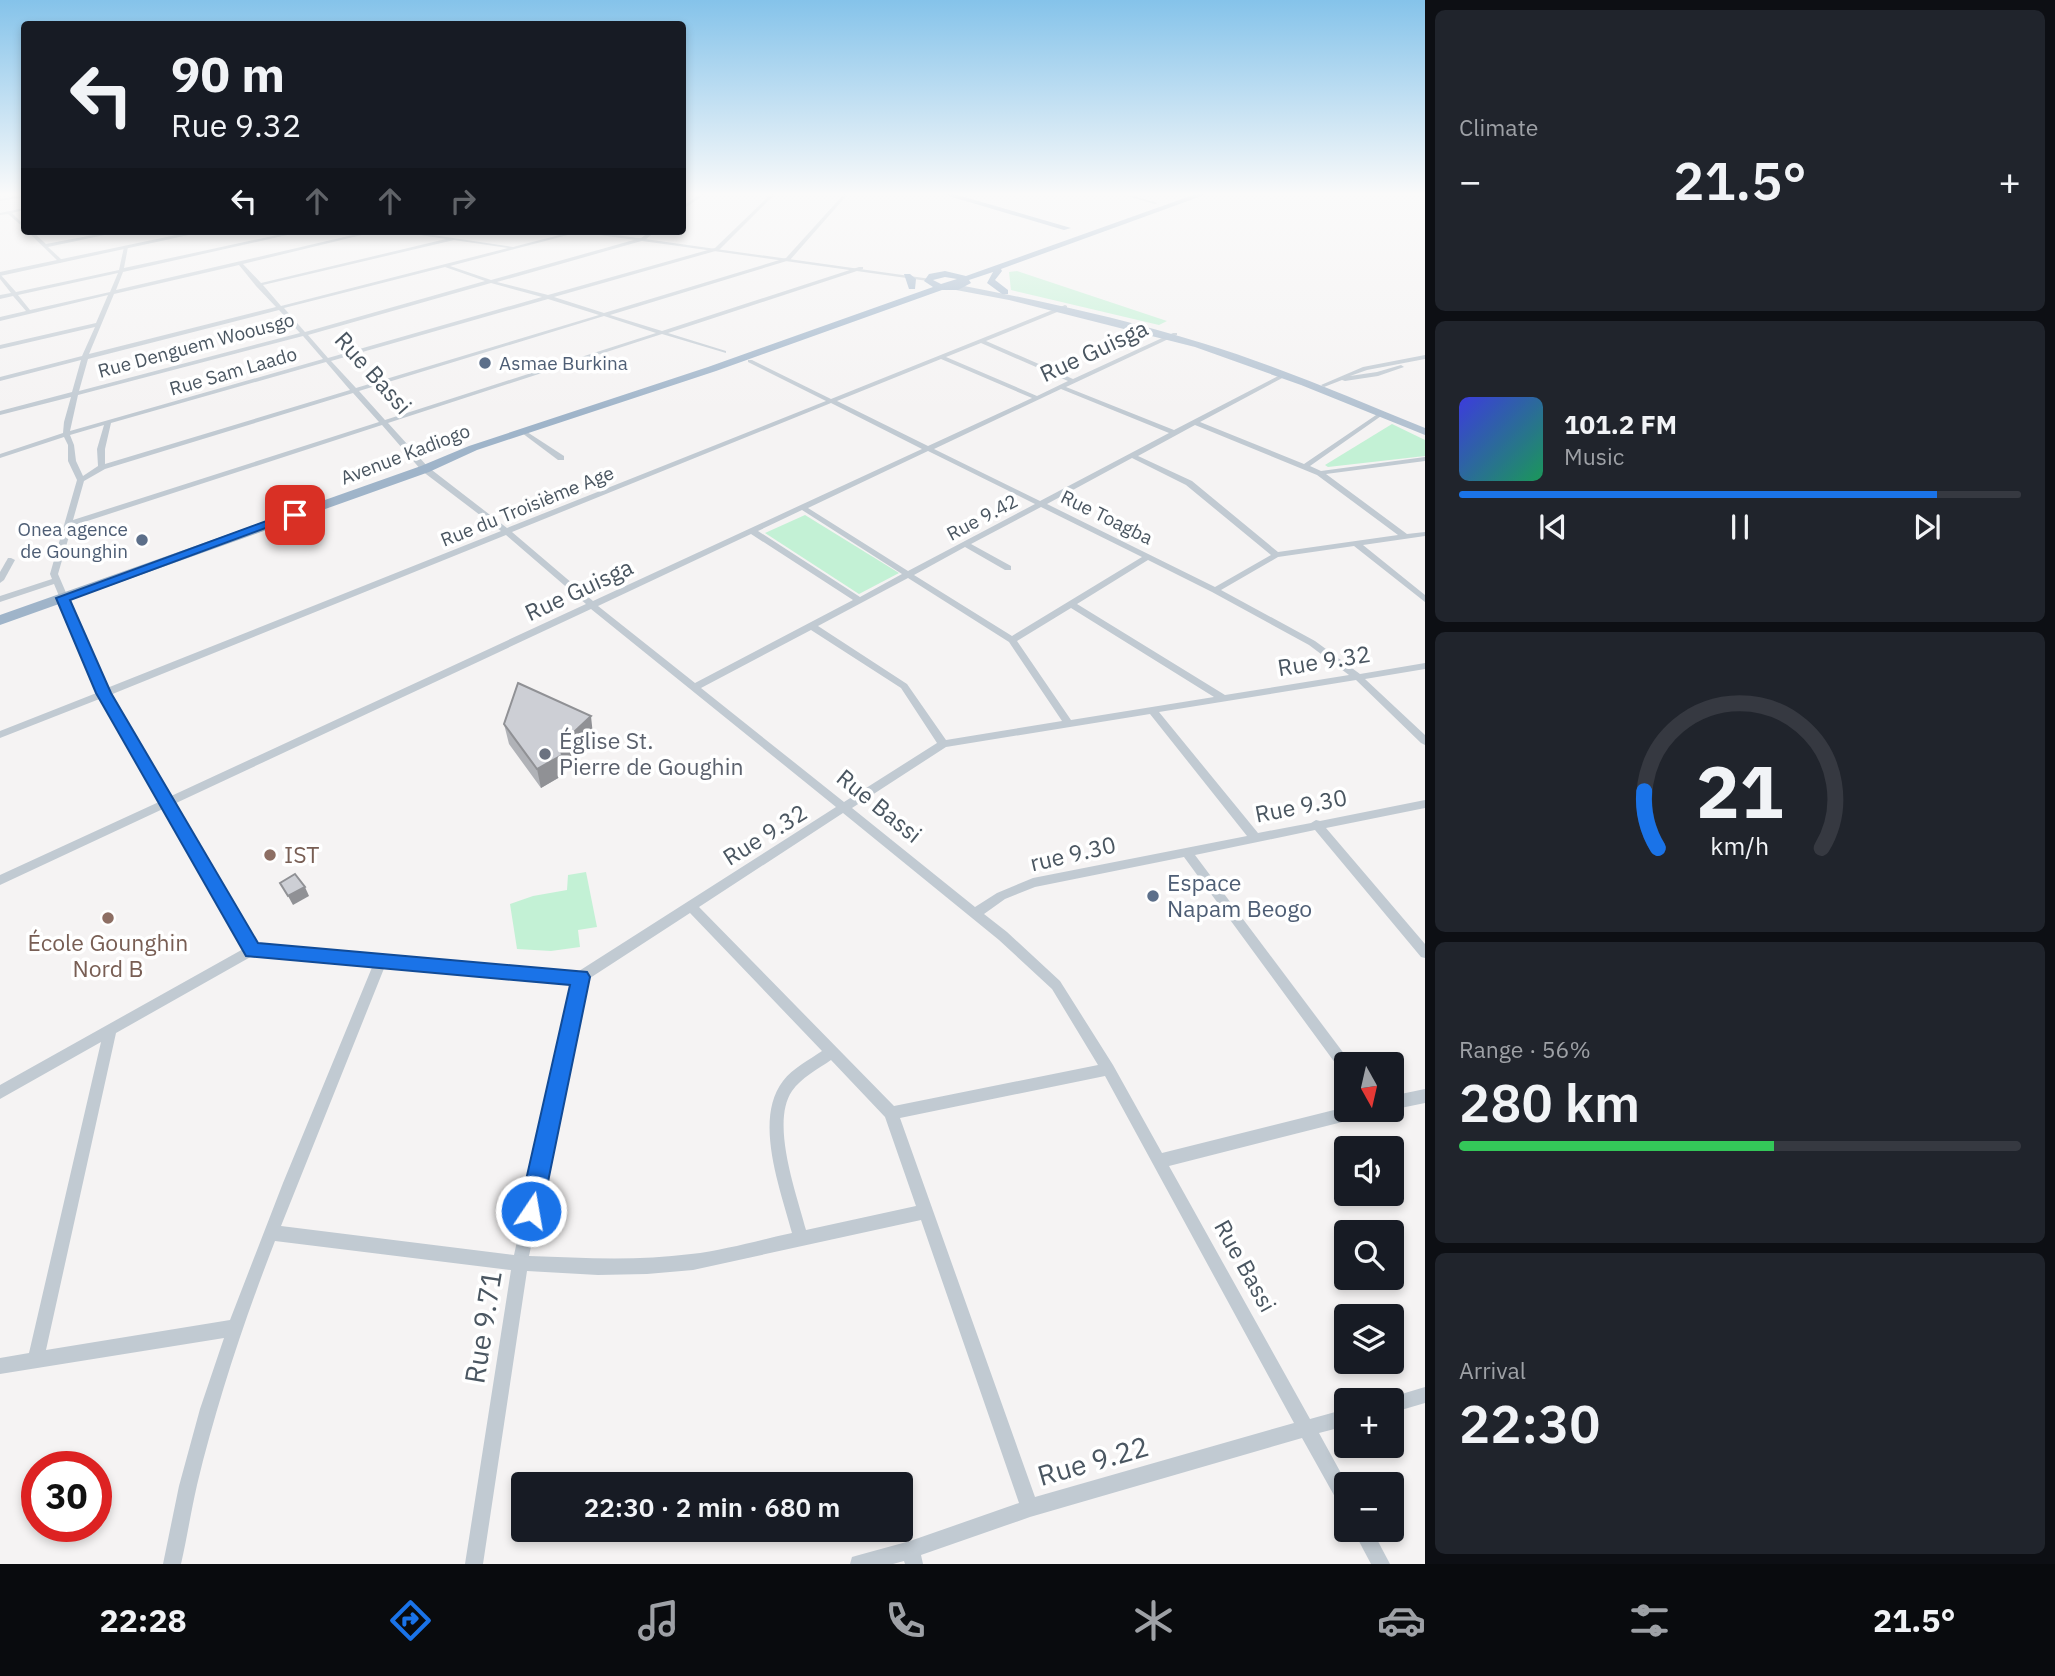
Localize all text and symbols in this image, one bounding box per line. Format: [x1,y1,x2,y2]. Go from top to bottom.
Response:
text: 90 m [171,42,285,105]
icon: left [56,49,147,140]
text: Rue 9.32 [171,104,301,146]
text: Climate [1459,112,1538,142]
text: 21.5° [1673,147,1807,214]
text: − [1459,156,1482,205]
text: + [1998,156,2021,205]
icon: left [225,182,263,220]
icon: ahead [298,182,336,220]
icon: ahead [371,182,409,220]
icon: right [444,182,482,220]
street label: Rue Denguem Woousgo [95,307,297,383]
street label: Rue Guisga [1035,312,1152,388]
street label: Rue Bassi [329,325,419,420]
street label: Rue Sam Laado [166,341,300,401]
place label: Asmae Burkina [499,351,628,375]
marker: Asmae Burkina [477,355,493,371]
text: 101.2 FM [1564,407,1677,441]
street label: Avenue Kadiogo [337,418,473,490]
text: Music [1564,441,1624,471]
street label: Rue du Troisième Age [437,460,617,552]
street label: Rue Toagba [1057,484,1157,550]
pin [265,485,325,545]
street label: Rue 9.42 [942,488,1022,546]
icon: arrive [276,496,314,534]
icon: previous [1534,508,1572,546]
icon: pause [1721,508,1759,546]
icon: next [1908,508,1946,546]
place label: Onea agence de Gounghin [18,517,128,563]
marker: Onea agence de Gounghin [134,532,150,548]
street label: Rue Guisga [520,551,637,627]
street label: Rue 9.32 [1275,638,1372,682]
place label: Église St. Pierre de Goughin [559,725,743,781]
text: 21 [1696,743,1784,838]
marker: Église St. Pierre de Goughin [537,746,553,762]
street label: Rue Bassi [831,762,928,849]
street label: Rue 9.30 [1252,781,1350,829]
street label: Rue 9.32 [717,797,812,872]
street label: rue 9.30 [1027,829,1119,877]
text: km/h [1711,829,1769,862]
place label: IST [284,839,319,869]
marker: IST [262,847,278,863]
place label: Espace Napam Beogo [1167,867,1312,923]
marker: Espace Napam Beogo [1145,888,1161,904]
marker: École Gounghin Nord B [100,910,116,926]
place label: École Gounghin Nord B [28,927,188,983]
text: Range · 56% [1459,1034,1591,1064]
north arrow [1334,1052,1404,1122]
map controls [1334,1052,1404,1542]
text: 280 km [1459,1069,1640,1136]
button: sound [1334,1136,1404,1206]
position arrow [494,1174,568,1248]
street label: Rue Bassi [1208,1214,1284,1317]
button: search [1334,1220,1404,1290]
street label: Rue 9.71 [455,1268,510,1386]
button: layers [1334,1304,1404,1374]
text: Arrival [1459,1355,1526,1385]
button: + [1334,1388,1404,1458]
text: 22:30 [1459,1390,1600,1457]
street label: Rue 9.22 [1033,1427,1153,1494]
speed limit sign: 30 [21,1451,112,1542]
button: − [1334,1472,1404,1542]
text: 22:30 · 2 min · 680 m [584,1490,840,1524]
icon: directions [386,1596,435,1645]
icon: music [634,1596,683,1645]
icon: phone [881,1596,930,1645]
icon: climate [1129,1596,1178,1645]
icon: car [1377,1596,1426,1645]
icon: filters [1625,1596,1674,1645]
text: 22:28 [99,1599,187,1641]
text: 21.5° [1873,1599,1956,1641]

